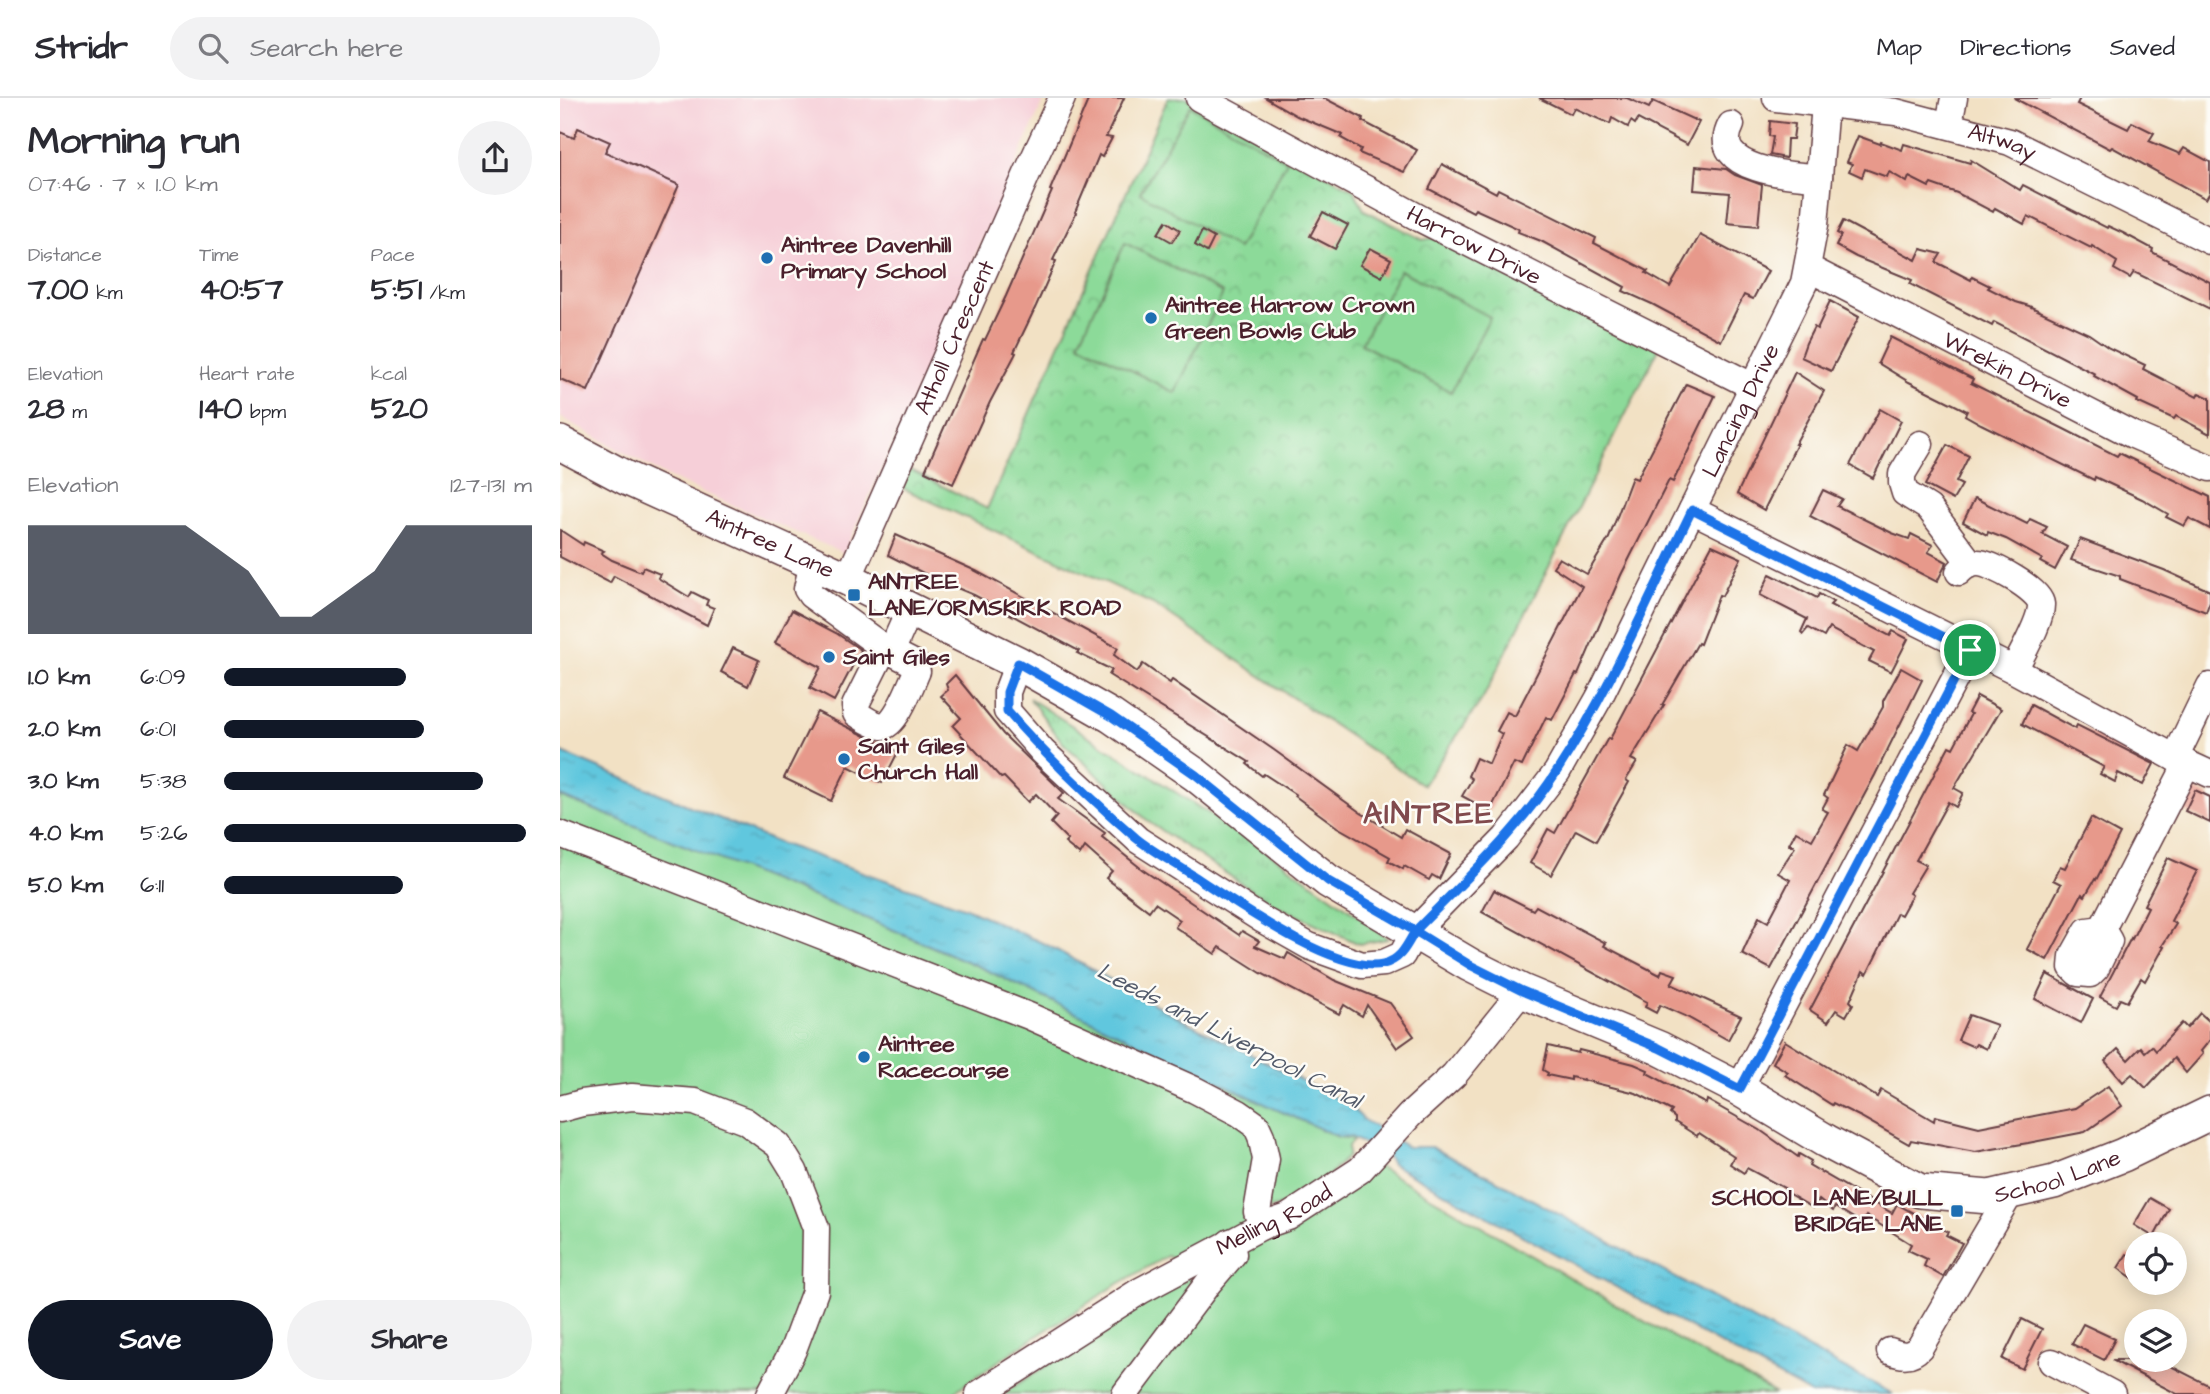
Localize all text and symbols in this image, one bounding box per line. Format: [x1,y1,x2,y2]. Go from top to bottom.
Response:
search box [170,17,660,80]
text: Stridr [35,25,128,71]
icon: search [194,29,232,67]
text: Search here [250,30,403,66]
text: Map [1877,31,1922,65]
text: Directions [1960,31,2072,65]
text: Saved [2110,31,2175,65]
text: Morning run [28,116,240,168]
street label: Altway [1964,116,2042,170]
button: share [458,121,532,195]
text: 07:46 · 7 × 1.0 km [28,168,218,200]
street label: Harrow Drive [1401,198,1547,293]
place label: Aintree Davenhill Primary School [781,229,952,289]
text: Distance [28,242,102,269]
text: Time [199,242,239,269]
text: Pace [371,242,415,269]
marker: Aintree Davenhill Primary School [759,250,775,266]
street label: Atholl Crescent [907,255,1003,420]
text: 7.00 [28,269,89,311]
text: 40:57 [199,269,283,311]
text: 5:51 [371,269,422,311]
text: km [89,280,123,307]
text: /km [422,280,465,307]
place label: Aintree Harrow Crown Green Bowls Club [1165,289,1415,347]
marker: Aintree Harrow Crown Green Bowls Club [1143,310,1159,326]
street label: Wrekin Drive [1937,324,2077,417]
street label: Lancing Drive [1695,338,1788,483]
text: Elevation [28,361,103,388]
text: Heart rate [199,361,295,388]
text: kcal [371,361,407,388]
text: 28 [28,388,65,430]
text: 140 [199,388,243,430]
text: 520 [371,388,428,430]
text: m [65,399,87,426]
text: bpm [243,399,286,426]
text: Elevation [28,469,119,501]
text: 127–131 m [450,469,532,501]
street label: Aintree Lane [701,501,839,587]
place label: AINTREE LANE/ORMSKIRK ROAD [868,566,1121,624]
marker: AINTREE LANE/ORMSKIRK ROAD [846,587,862,603]
pin [1940,620,2000,680]
icon: arrive [1951,631,1989,669]
place label: Saint Giles [842,641,950,673]
marker: Saint Giles [821,649,837,665]
text: 1.0 km [28,661,90,693]
text: 6:09 [140,661,186,693]
text: 2.0 km [28,713,100,745]
text: 6:01 [140,713,176,745]
place label: Saint Giles Church Hall [857,730,978,788]
marker: Saint Giles Church Hall [836,751,852,767]
text: 3.0 km [28,765,99,797]
text: 5:38 [140,765,187,797]
district label: AINTREE [1363,793,1495,835]
text: 4.0 km [28,817,103,849]
text: 5:26 [140,817,188,849]
text: 5.0 km [28,869,103,901]
text: 6:11 [140,869,164,901]
water label: Leeds and Liverpool Canal [1091,954,1370,1119]
place label: Aintree Racecourse [878,1028,1010,1086]
marker: Aintree Racecourse [856,1049,872,1065]
street label: School Lane [1991,1141,2125,1211]
street label: Melling Road [1210,1176,1339,1264]
place label: SCHOOL LANE/BULL BRIDGE LANE [1711,1182,1943,1240]
marker: SCHOOL LANE/BULL BRIDGE LANE [1949,1203,1965,1219]
map controls [2124,1232,2187,1372]
button: locate [2124,1232,2187,1295]
button: Save [28,1300,273,1380]
button: Share [287,1300,532,1380]
button: layers [2124,1309,2187,1372]

